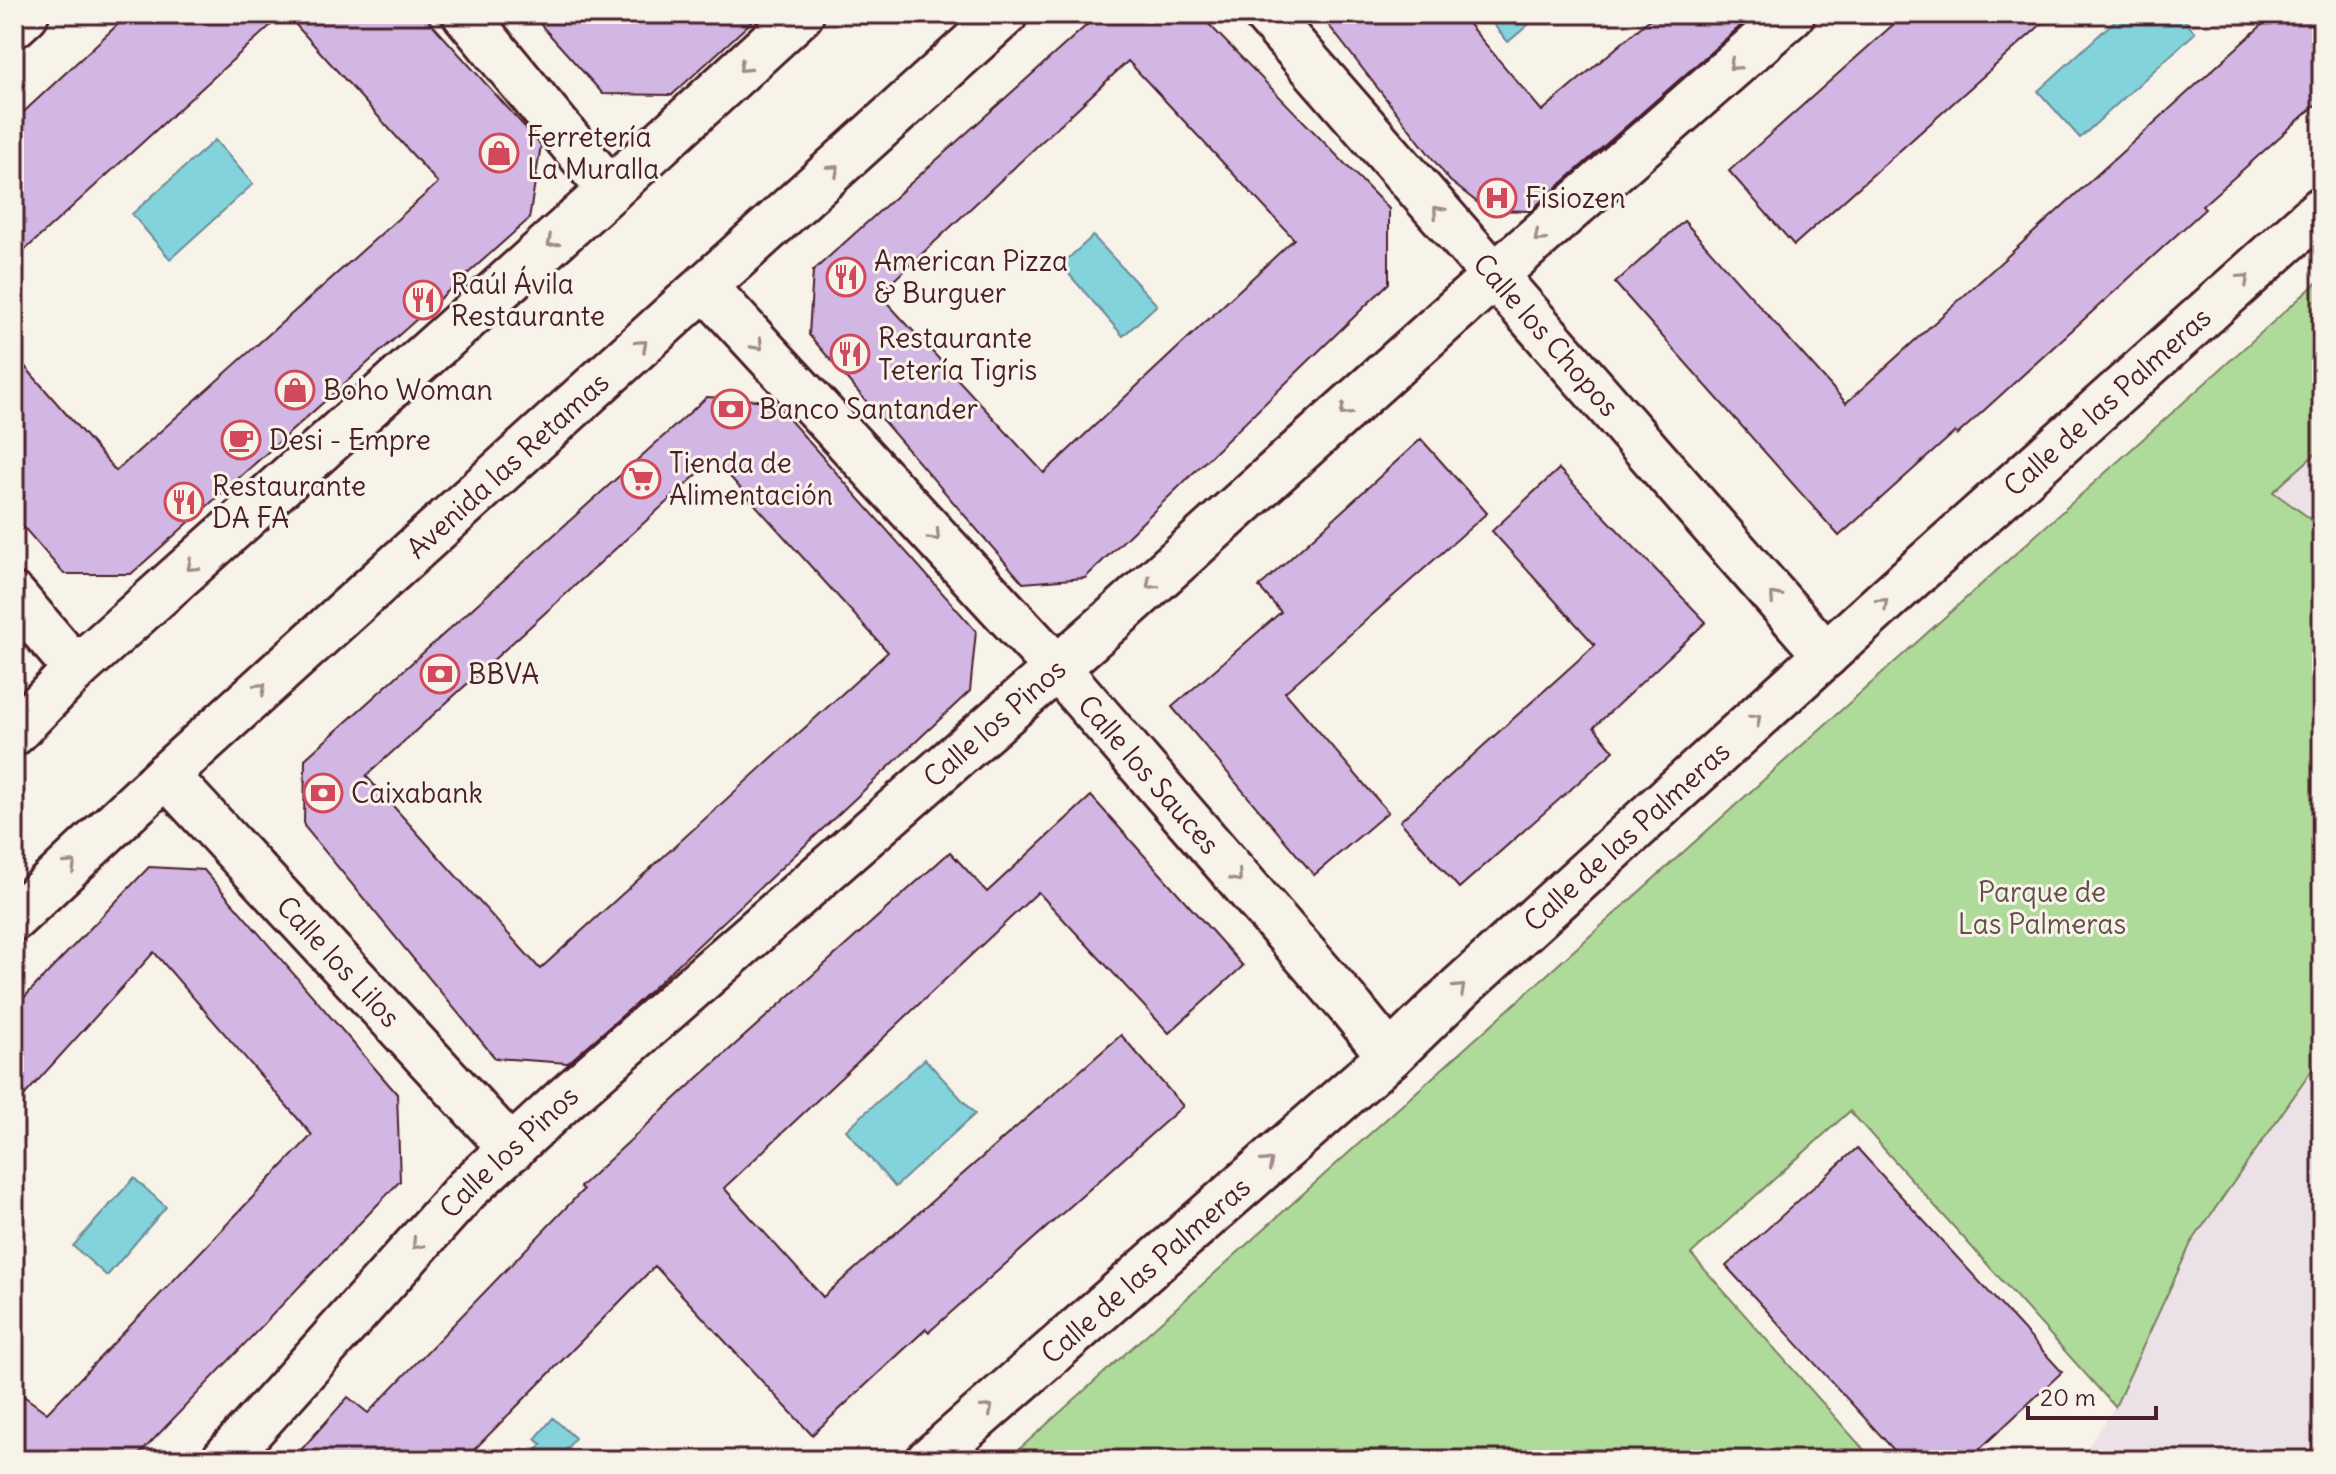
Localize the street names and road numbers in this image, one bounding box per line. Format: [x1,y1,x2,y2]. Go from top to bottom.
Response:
street label: Calle los Chopos [1465,246,1627,424]
street label: Calle de las Palmeras [1996,299,2218,504]
street label: Avenida las Retamas [399,364,616,566]
street label: Calle los Pinos [916,651,1073,795]
street label: Calle los Sauces [1070,687,1228,862]
street label: Calle de las Palmeras [1516,733,1737,939]
street label: Calle los Lilos [269,888,408,1035]
street label: Calle los Pinos [432,1078,586,1226]
street label: Calle de las Palmeras [1034,1169,1258,1371]

